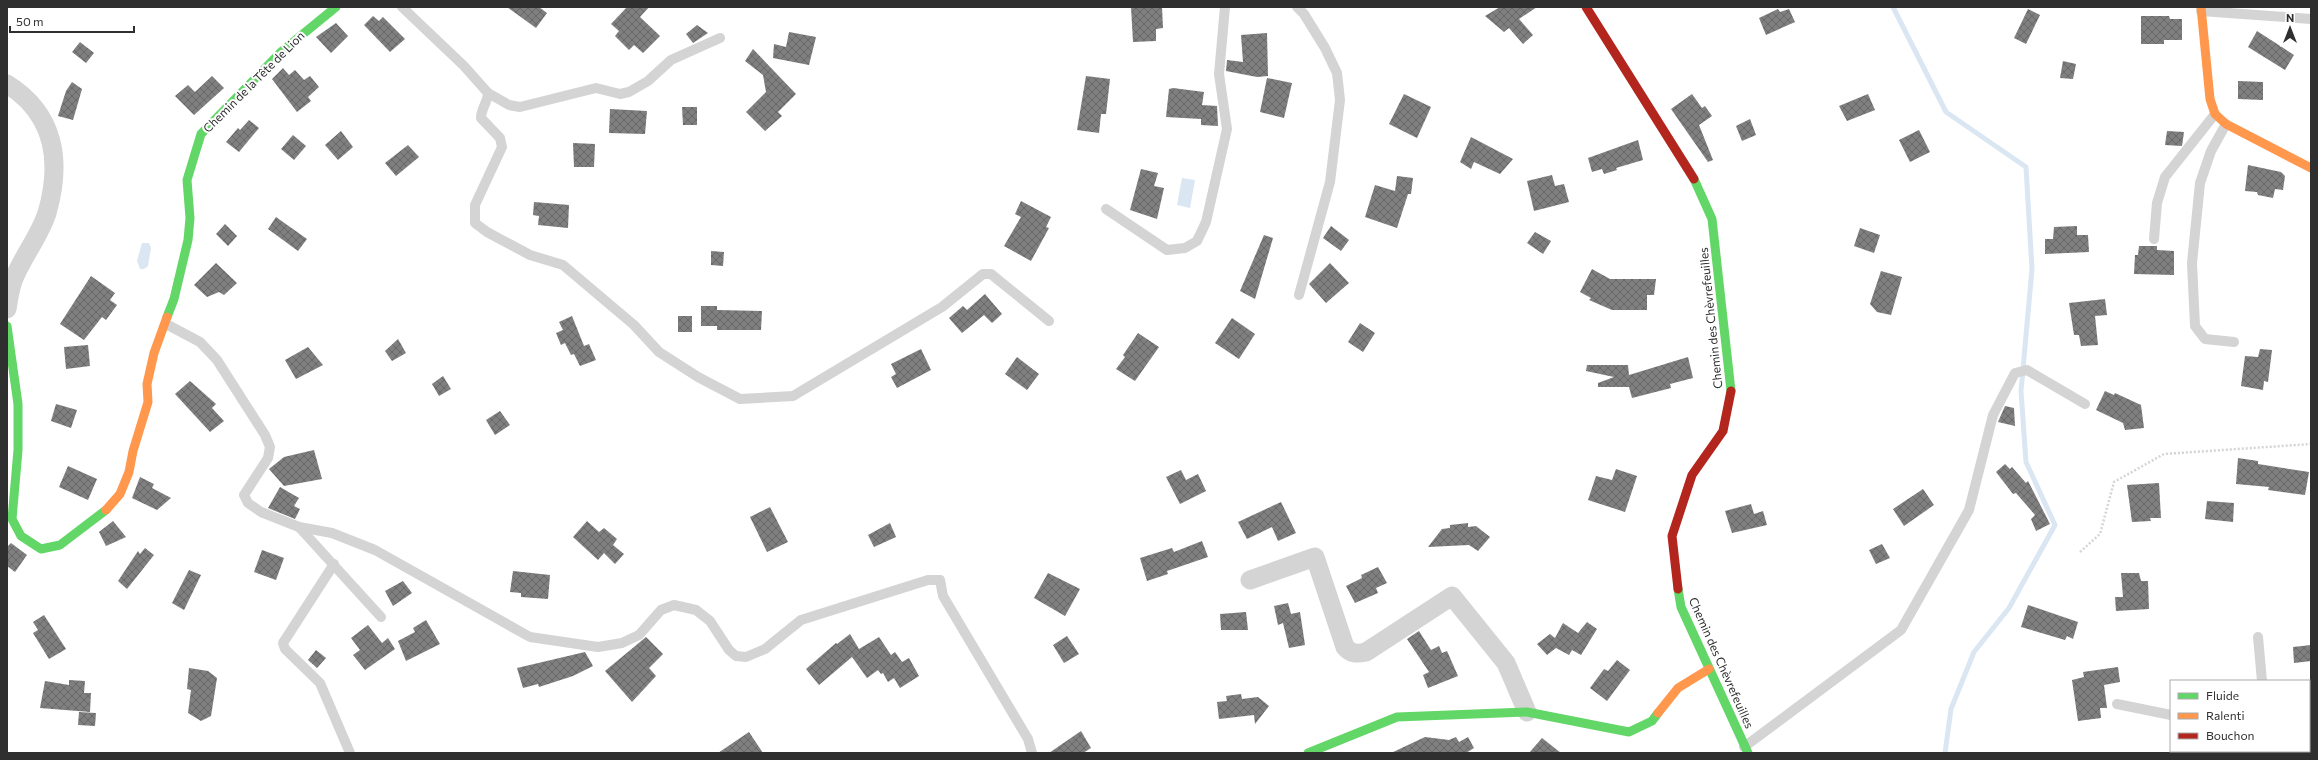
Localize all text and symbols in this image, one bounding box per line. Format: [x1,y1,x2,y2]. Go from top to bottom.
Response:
scale bar [10,8,134,34]
north arrow [2270,8,2310,48]
text: N [2286,11,2294,24]
text: 50 m [16,14,44,28]
street label: Chemin de la Tête de Lion [200,28,307,135]
street label: Chemin des Chèvrefeuilles [1696,247,1724,389]
street label: Chemin des Chèvrefeuilles [1687,595,1757,730]
legend [2170,680,2310,752]
text: Fluide [2206,688,2239,702]
text: Ralenti [2206,708,2245,722]
text: Bouchon [2206,728,2254,742]

